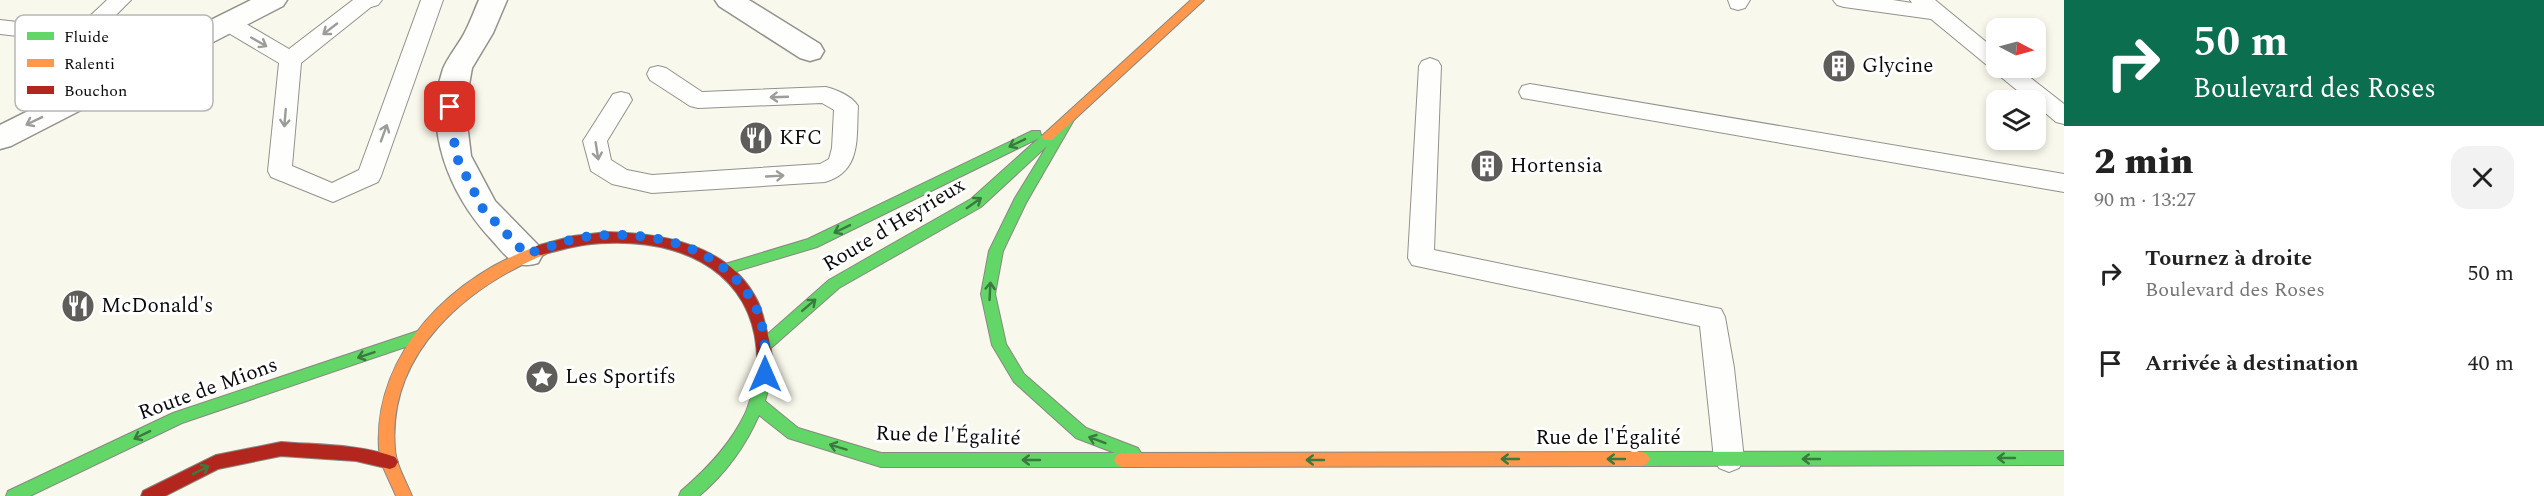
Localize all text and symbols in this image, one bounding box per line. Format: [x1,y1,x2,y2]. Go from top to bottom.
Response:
text: 50 m [2193,11,2288,74]
legend [15,15,213,111]
north arrow [1986,18,2046,78]
map controls [1986,18,2046,150]
one-way arrow [322,23,338,36]
icon: right [2094,24,2172,102]
text: Fluide [64,25,109,49]
one-way arrow [250,36,267,48]
building icon: Glycine [1821,48,1857,84]
place label: Glycine [1862,50,1933,82]
text: Ralenti [64,52,115,76]
text: Boulevard des Roses [2193,68,2436,110]
text: Bouchon [64,79,127,103]
pin [424,81,475,132]
icon: arrive [433,90,466,123]
button: layers [1986,90,2046,150]
one-way arrow [770,91,790,102]
one-way arrow [279,108,290,128]
one-way arrow [26,116,44,128]
restaurant icon: KFC [738,120,774,156]
place label: KFC [779,122,822,154]
one-way arrow [380,124,391,143]
text: 2 min [2094,135,2194,190]
one-way arrow [1009,138,1027,150]
one-way arrow [592,140,603,160]
button: close [2451,146,2514,209]
building icon: Hortensia [1469,148,1505,184]
place label: Hortensia [1510,150,1603,182]
street label: Route d'Heyrieux [817,170,971,280]
one-way arrow [765,171,785,182]
text: 90 m · 13:27 [2094,185,2196,215]
one-way arrow [966,197,982,209]
one-way arrow [834,223,851,235]
text: Tournez à droite [2145,242,2312,275]
icon: right [2094,257,2127,290]
text: 50 m [2468,257,2514,290]
text: Boulevard des Roses [2145,275,2325,305]
one-way arrow [985,281,996,301]
restaurant icon: McDonald's [60,288,96,324]
place label: McDonald's [101,290,213,322]
one-way arrow [801,299,817,313]
position arrow [733,342,797,406]
icon: arrive [2094,347,2127,380]
text: Arrivée à destination [2145,347,2359,380]
text: 40 m [2468,347,2514,380]
street label: Route de Mions [134,349,282,429]
one-way arrow [357,351,375,362]
place icon: Les Sportifs [524,359,560,395]
place label: Les Sportifs [565,361,676,393]
street label: Rue de l'Égalité [875,417,1021,455]
street label: Rue de l'Égalité [1535,422,1681,454]
one-way arrow [134,429,152,441]
one-way arrow [1088,433,1107,444]
one-way arrow [828,440,847,451]
one-way arrow [1996,452,2016,464]
one-way arrow [1500,453,1520,465]
one-way arrow [1606,453,1626,465]
one-way arrow [1801,453,1821,464]
one-way arrow [1021,454,1041,466]
one-way arrow [1305,454,1325,466]
one-way arrow [192,463,210,475]

